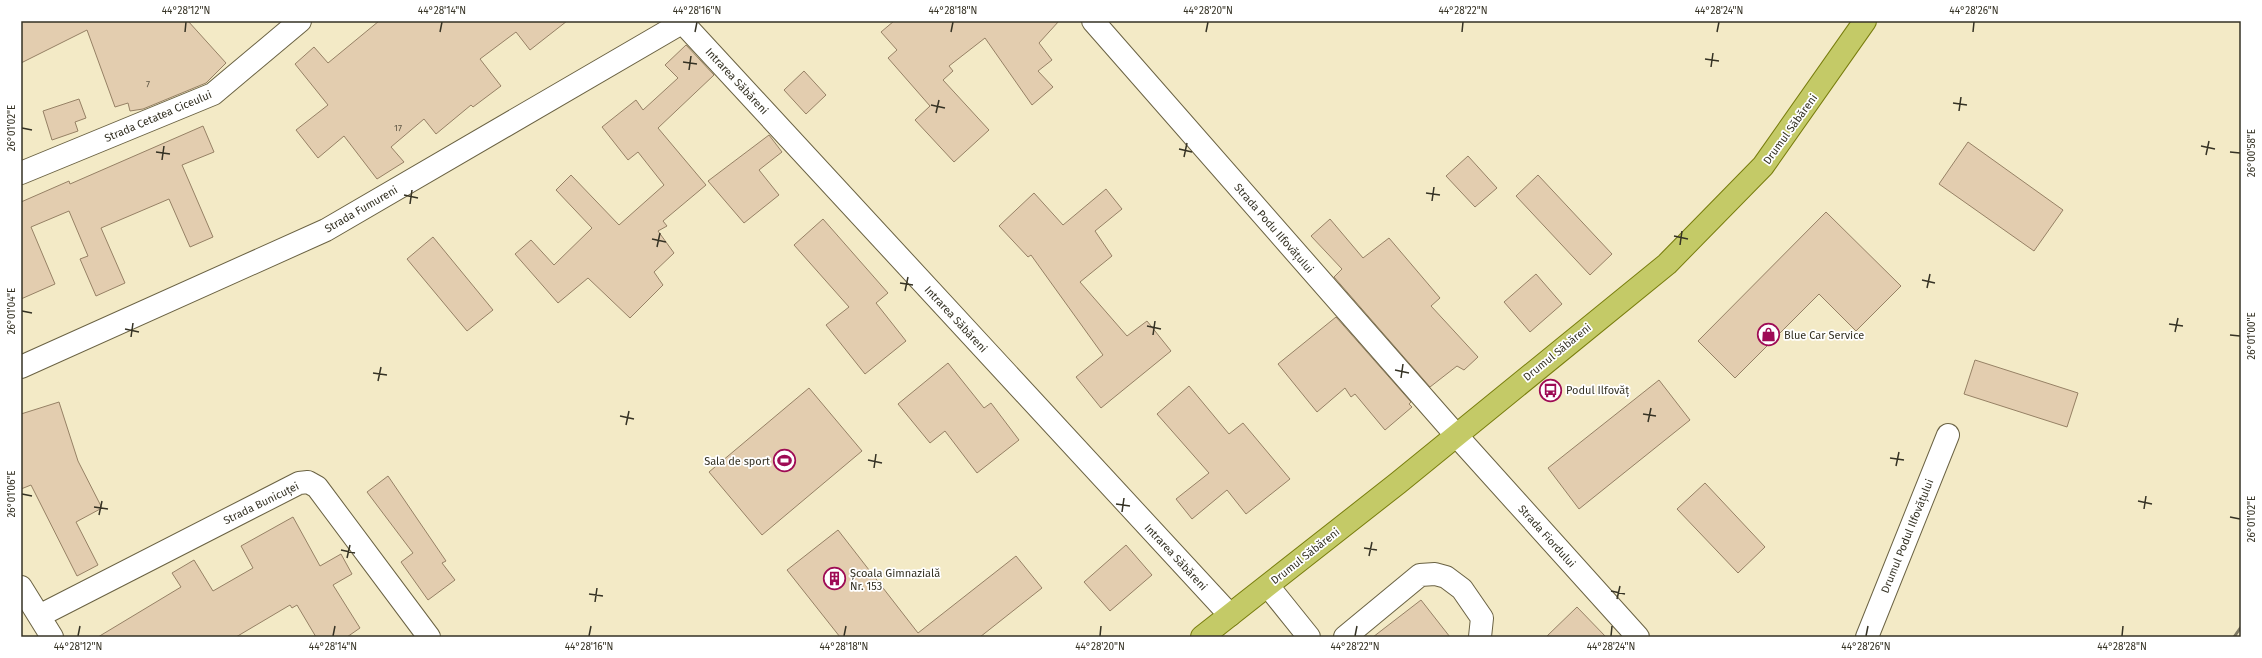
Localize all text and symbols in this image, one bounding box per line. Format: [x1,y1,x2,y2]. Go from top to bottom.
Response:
text: 44°28'12"N [162,5,210,17]
text: 44°28'14"N [418,5,466,17]
text: 44°28'16"N [673,5,721,17]
text: 44°28'18"N [929,5,977,17]
text: 44°28'20"N [1183,5,1233,17]
text: 44°28'22"N [1438,5,1488,17]
text: 44°28'24"N [1695,5,1743,17]
text: 44°28'26"N [1949,5,1999,17]
street label: Intrarea Săbăreni [703,45,771,117]
house number: 7 [146,79,150,89]
street label: Strada Cetatea Ciceului [103,88,214,145]
street label: Drumul Săbăreni [1761,92,1820,167]
text: 26°01'02"E [6,105,18,151]
house number: 17 [394,123,402,133]
text: 26°00'58"E [2246,129,2258,177]
street label: Strada Podu Ilfovățului [1231,181,1316,276]
street label: Strada Fumureni [322,183,400,236]
street label: Intrarea Săbăreni [922,283,990,355]
text: 26°01'04"E [6,288,18,334]
text: 26°01'00"E [2246,312,2258,360]
street label: Drumul Săbăreni [1521,321,1594,384]
shop icon: Blue Car Service [1755,322,1781,348]
place label: Blue Car Service [1784,329,1864,342]
bus stop icon: Podul Ilfovăț [1537,377,1563,403]
place label: Podul Ilfovăț [1566,384,1629,397]
sports icon: Sala de sport [772,448,798,474]
place label: Sala de sport [704,455,770,468]
text: 26°01'06"E [6,470,18,518]
street label: Drumul Podul Ilfovățului [1879,477,1936,595]
street label: Strada Bunicuței [221,480,301,527]
text: 26°01'02"E [2246,496,2258,542]
street label: Strada Fiordului [1515,502,1578,570]
street label: Intrarea Săbăreni [1142,521,1210,593]
street label: Drumul Săbăreni [1268,526,1342,587]
building icon: Școala Gimnazială Nr. 153 [822,566,848,592]
place label: Școala Gimnazială Nr. 153 [850,567,940,593]
text: 44°28'12"N [54,641,102,653]
text: 44°28'14"N [309,641,357,653]
text: 44°28'16"N [565,641,613,653]
text: 44°28'18"N [820,641,868,653]
text: 44°28'20"N [1075,641,1125,653]
text: 44°28'22"N [1330,641,1380,653]
text: 44°28'24"N [1587,641,1635,653]
text: 44°28'26"N [1841,641,1891,653]
text: 44°28'28"N [2097,641,2147,653]

